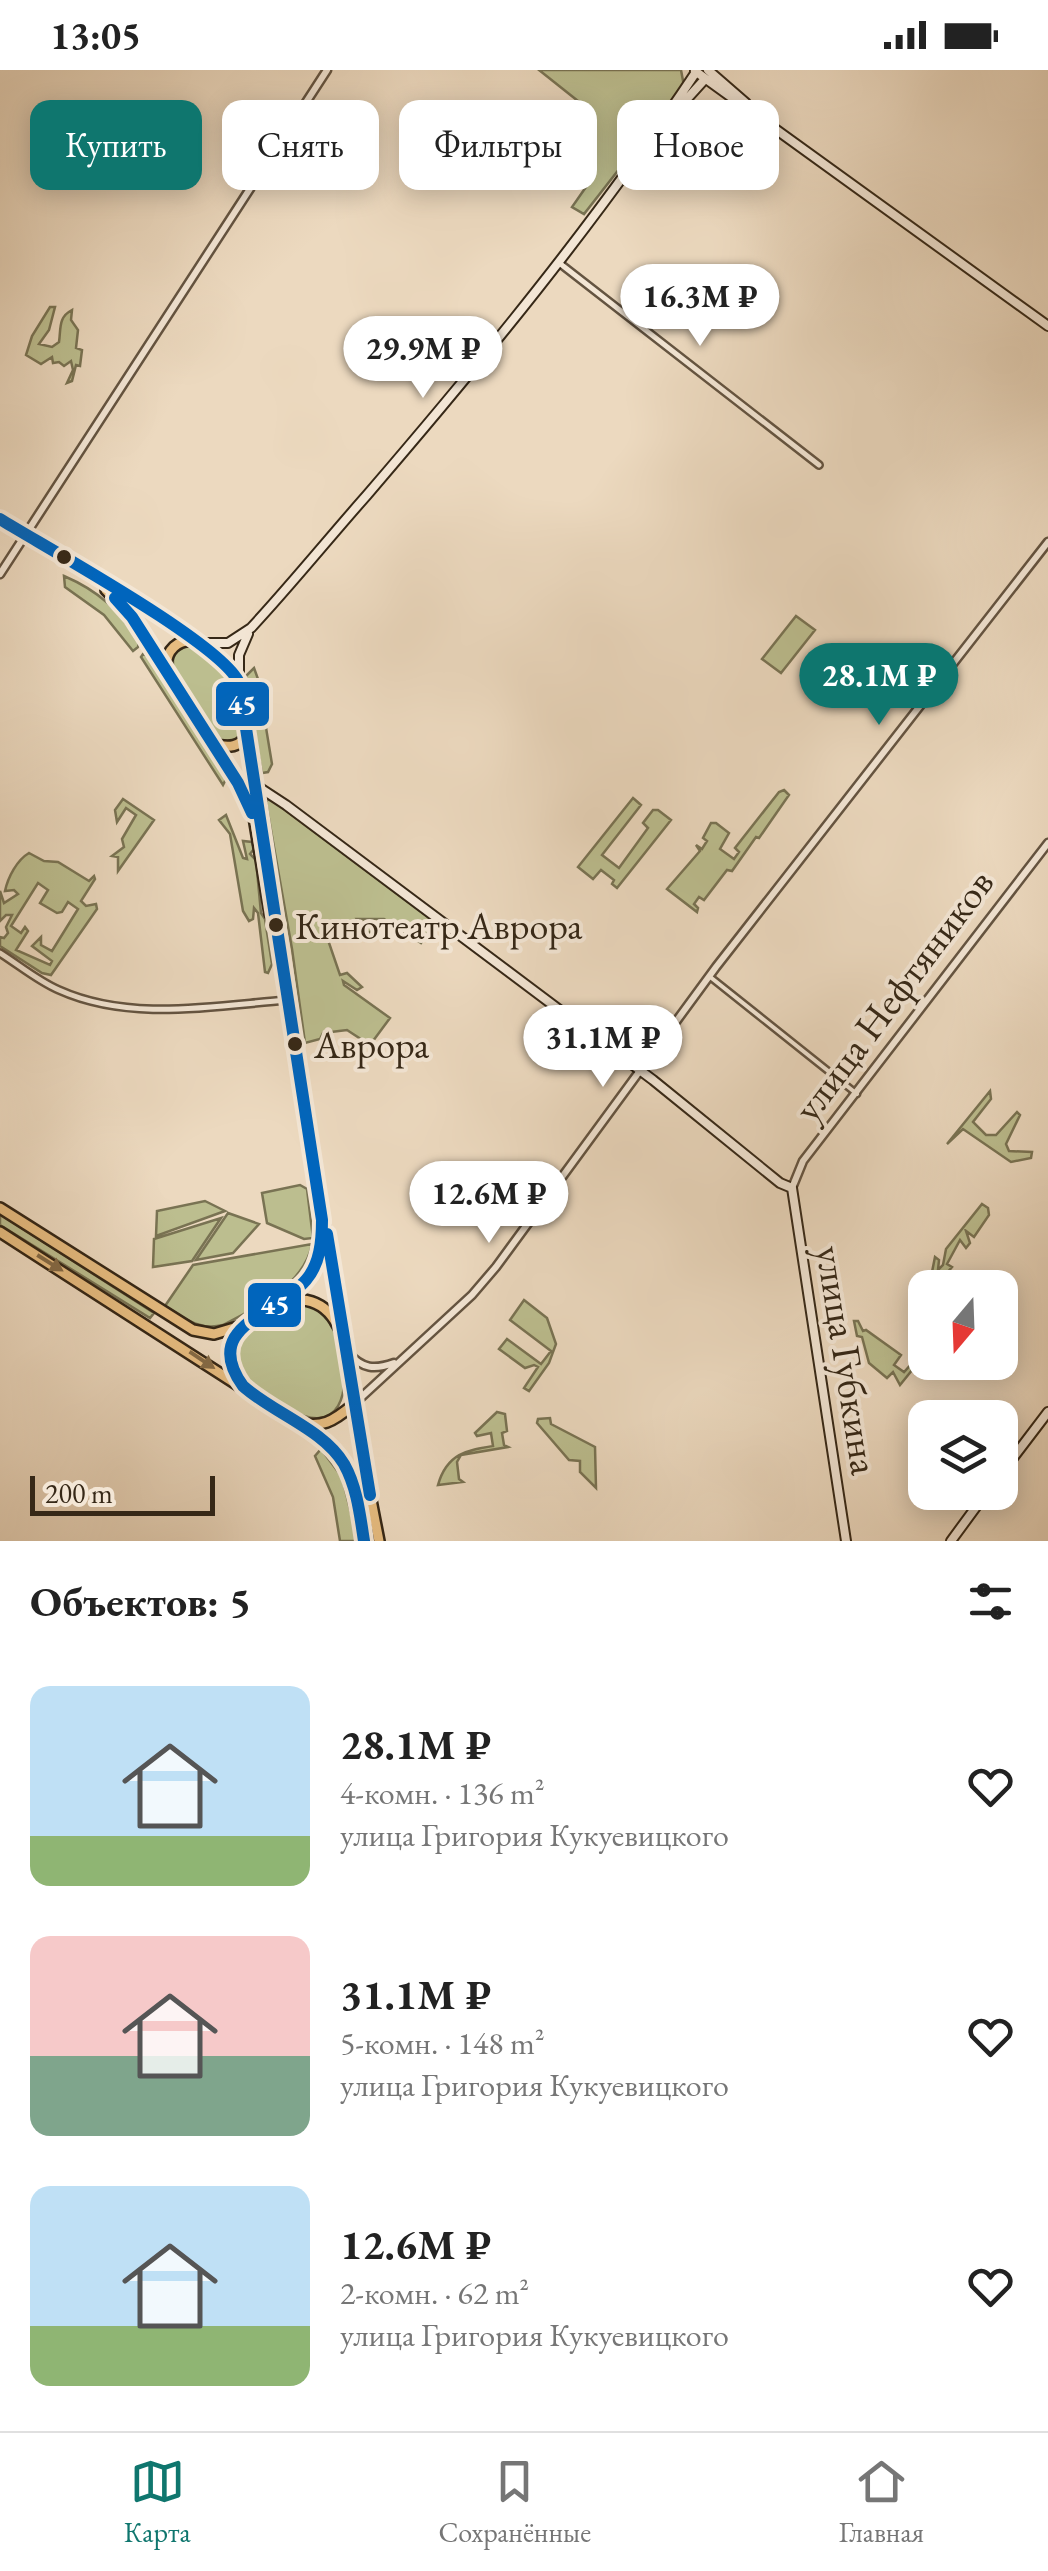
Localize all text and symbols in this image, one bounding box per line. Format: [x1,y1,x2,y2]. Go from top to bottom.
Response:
text: 13:05 [50,11,141,60]
chip: Купить [30,100,202,190]
chip: Снять [222,100,379,190]
chip: Фильтры [399,100,597,190]
chip: Новое [617,100,779,190]
pin: 16.3M ₽ [608,264,792,349]
text: 16.3M ₽ [642,275,758,317]
pin: 29.9M ₽ [331,316,515,401]
text: 29.9M ₽ [365,327,481,369]
unlabelled marker [54,547,74,567]
pin: 28.1M ₽ [787,643,971,728]
text: 28.1M ₽ [821,654,937,696]
line badge: 45 [214,680,271,728]
text: 45 [227,686,257,722]
street label: улица Нефтяников [781,858,1005,1132]
place label: Кинотеатр Аврора [295,901,583,950]
marker: Кинотеатр Аврора [266,915,286,935]
pin: 31.1M ₽ [511,1005,695,1090]
text: 31.1M ₽ [545,1016,661,1058]
place label: Аврора [313,1020,430,1069]
marker: Аврора [285,1034,305,1054]
pin: 12.6M ₽ [397,1161,581,1246]
text: 12.6M ₽ [431,1172,547,1214]
street label: улица Губкина [804,1242,892,1478]
one-way arrow [36,1253,64,1271]
north arrow [908,1270,1018,1380]
map controls [908,1270,1018,1510]
line badge: 45 [246,1281,303,1329]
text: 45 [260,1286,290,1322]
one-way arrow [189,1351,216,1369]
button: layers [908,1400,1018,1510]
scale bar [30,1471,215,1516]
text: 200 m [45,1475,113,1511]
text: Объектов: 5 [30,1574,251,1629]
icon: filters [963,1574,1018,1629]
text: 28.1M ₽ [340,1717,491,1772]
icon: home [110,1726,230,1846]
icon: heart [963,1759,1018,1814]
text: 4-комн. · 136 m² [340,1772,545,1814]
text: улица Григория Кукуевицкого [340,1814,729,1856]
text: 31.1M ₽ [340,1967,491,2022]
icon: home [110,1976,230,2096]
icon: heart [963,2009,1018,2064]
text: 5-комн. · 148 m² [340,2022,545,2064]
text: улица Григория Кукуевицкого [340,2064,729,2106]
text: 12.6M ₽ [340,2217,491,2272]
icon: home [110,2226,230,2346]
icon: heart [963,2259,1018,2314]
text: 2-комн. · 62 m² [340,2272,529,2314]
text: улица Григория Кукуевицкого [340,2314,729,2356]
tab: Карта [124,2454,191,2550]
tab: Сохранённые [438,2454,591,2550]
tab: Главная [839,2454,924,2550]

